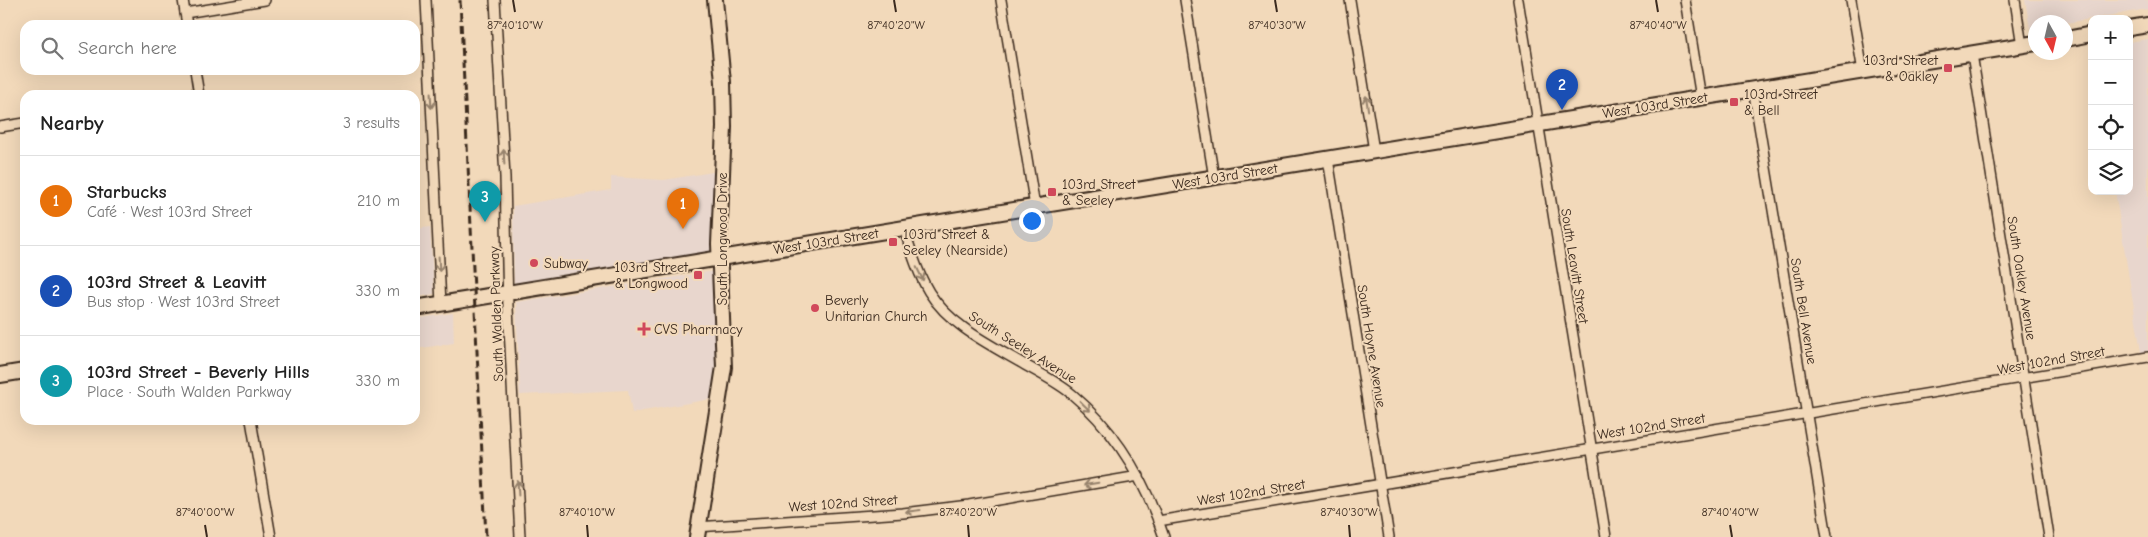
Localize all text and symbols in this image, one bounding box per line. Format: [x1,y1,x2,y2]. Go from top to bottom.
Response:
north arrow [2028,15,2073,60]
map controls [2088,15,2133,195]
button: + [2088,15,2133,60]
text: 87°40'10"W [487,18,544,32]
text: 87°40'20"W [867,18,925,32]
text: 87°40'30"W [1248,18,1306,32]
text: 87°40'40"W [1629,18,1687,32]
search box [20,20,420,75]
icon: search [38,34,66,62]
text: Search here [78,37,177,59]
place label: 103rd Street & Oakley [1865,52,1939,85]
button: − [2088,60,2133,105]
marker: 103rd Street & Oakley [1942,62,1954,74]
pin: 2 [1546,69,1578,110]
place label: 103rd Street & Bell [1744,86,1818,119]
street label: West 103rd Street [1601,89,1710,122]
one-way arrow [426,93,435,109]
one-way arrow [1361,96,1371,112]
marker: 103rd Street & Bell [1728,96,1740,108]
button: locate [2088,105,2133,150]
text: Nearby [40,111,104,135]
text: 3 results [343,114,400,132]
one-way arrow [500,149,509,165]
button: layers [2088,150,2133,195]
street label: West 103rd Street [1171,160,1280,193]
street label: South Longwood Drive [714,173,731,305]
place label: 103rd Street & Seeley [1062,176,1136,209]
text: Starbucks [87,181,167,203]
pin: 3 [469,181,501,222]
marker: 103rd Street & Seeley [1046,186,1058,198]
pin: 1 [667,188,699,229]
text: 1 [53,192,59,210]
text: 210 m [357,192,400,210]
text: Café · West 103rd Street [87,203,252,221]
street label: South Leavitt Street [1557,207,1592,326]
your location [1019,208,1045,234]
street label: South Oakley Avenue [2003,215,2040,341]
street label: West 103rd Street [772,225,881,258]
place label: 103rd Street & Seeley (Nearside) [903,226,1008,259]
marker: 103rd Street & Seeley (Nearside) [887,236,899,248]
street label: South Walden Parkway [486,245,507,382]
place label: Subway [544,255,589,272]
one-way arrow [434,256,443,272]
marker: Subway [528,257,540,269]
street label: South Bell Avenue [1787,257,1820,366]
place label: 103rd Street & Longwood [615,259,689,292]
one-way arrow [915,267,925,282]
marker: 103rd Street & Longwood [692,269,704,281]
text: 103rd Street & Leavitt [87,271,266,293]
text: 2 [52,282,60,300]
text: 330 m [355,282,400,300]
street label: South Hoyne Avenue [1353,283,1390,409]
place label: Beverly Unitarian Church [825,292,927,325]
text: Bus stop · West 103rd Street [87,293,280,311]
marker: Beverly Unitarian Church [809,302,821,314]
street label: South Seeley Avenue [966,307,1080,387]
place label: CVS Pharmacy [654,321,743,338]
marker: CVS Pharmacy [638,323,650,335]
street label: West 102nd Street [1996,342,2107,378]
text: 103rd Street - Beverly Hills [87,361,309,383]
text: 3 [52,372,60,390]
text: 330 m [355,372,400,390]
text: Place · South Walden Parkway [87,383,291,401]
one-way arrow [1079,400,1091,412]
street label: West 102nd Street [1596,409,1707,443]
street label: West 102nd Street [1196,475,1307,509]
one-way arrow [1083,479,1099,489]
one-way arrow [513,481,522,497]
street label: West 102nd Street [788,491,899,516]
text: 87°40'00"W [176,505,235,519]
text: 87°40'10"W [559,505,616,519]
text: 87°40'20"W [939,505,997,519]
text: 87°40'30"W [1320,505,1378,519]
text: 87°40'40"W [1701,505,1759,519]
one-way arrow [905,506,921,516]

